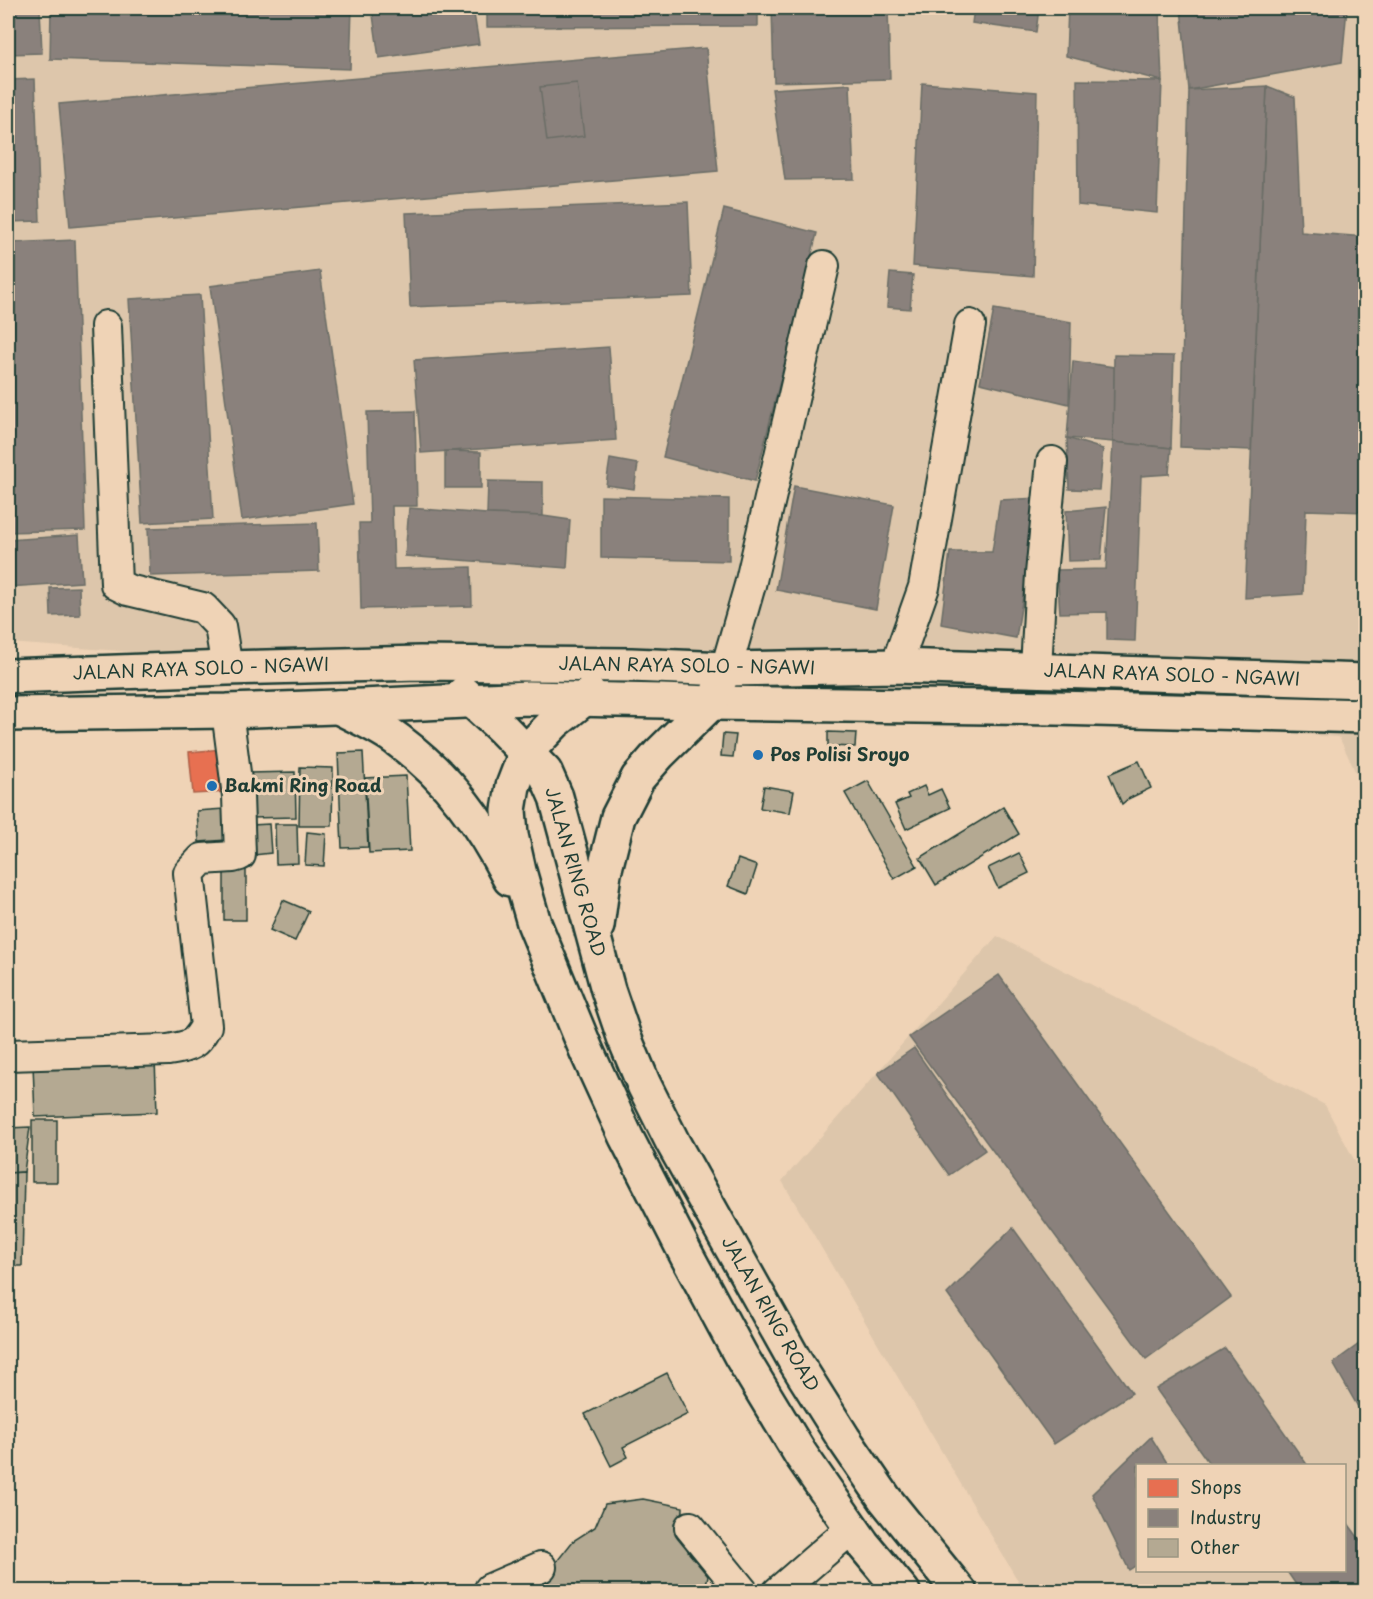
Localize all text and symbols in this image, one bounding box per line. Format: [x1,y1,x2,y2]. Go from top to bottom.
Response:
street label: JALAN RAYA SOLO - NGAWI [558,649,816,680]
street label: JALAN RAYA SOLO - NGAWI [72,650,330,685]
street label: JALAN RAYA SOLO - NGAWI [1043,656,1301,691]
place label: Pos Polisi Sroyo [770,740,910,767]
marker: Pos Polisi Sroyo [751,748,765,762]
place label: Bakmi Ring Road [224,771,382,798]
marker: Bakmi Ring Road [205,779,219,793]
street label: JALAN RING ROAD [539,783,614,960]
street label: JALAN RING ROAD [716,1230,827,1396]
legend [1136,1464,1346,1572]
text: Shops [1190,1473,1241,1500]
text: Industry [1190,1503,1261,1530]
text: Other [1190,1533,1240,1560]

